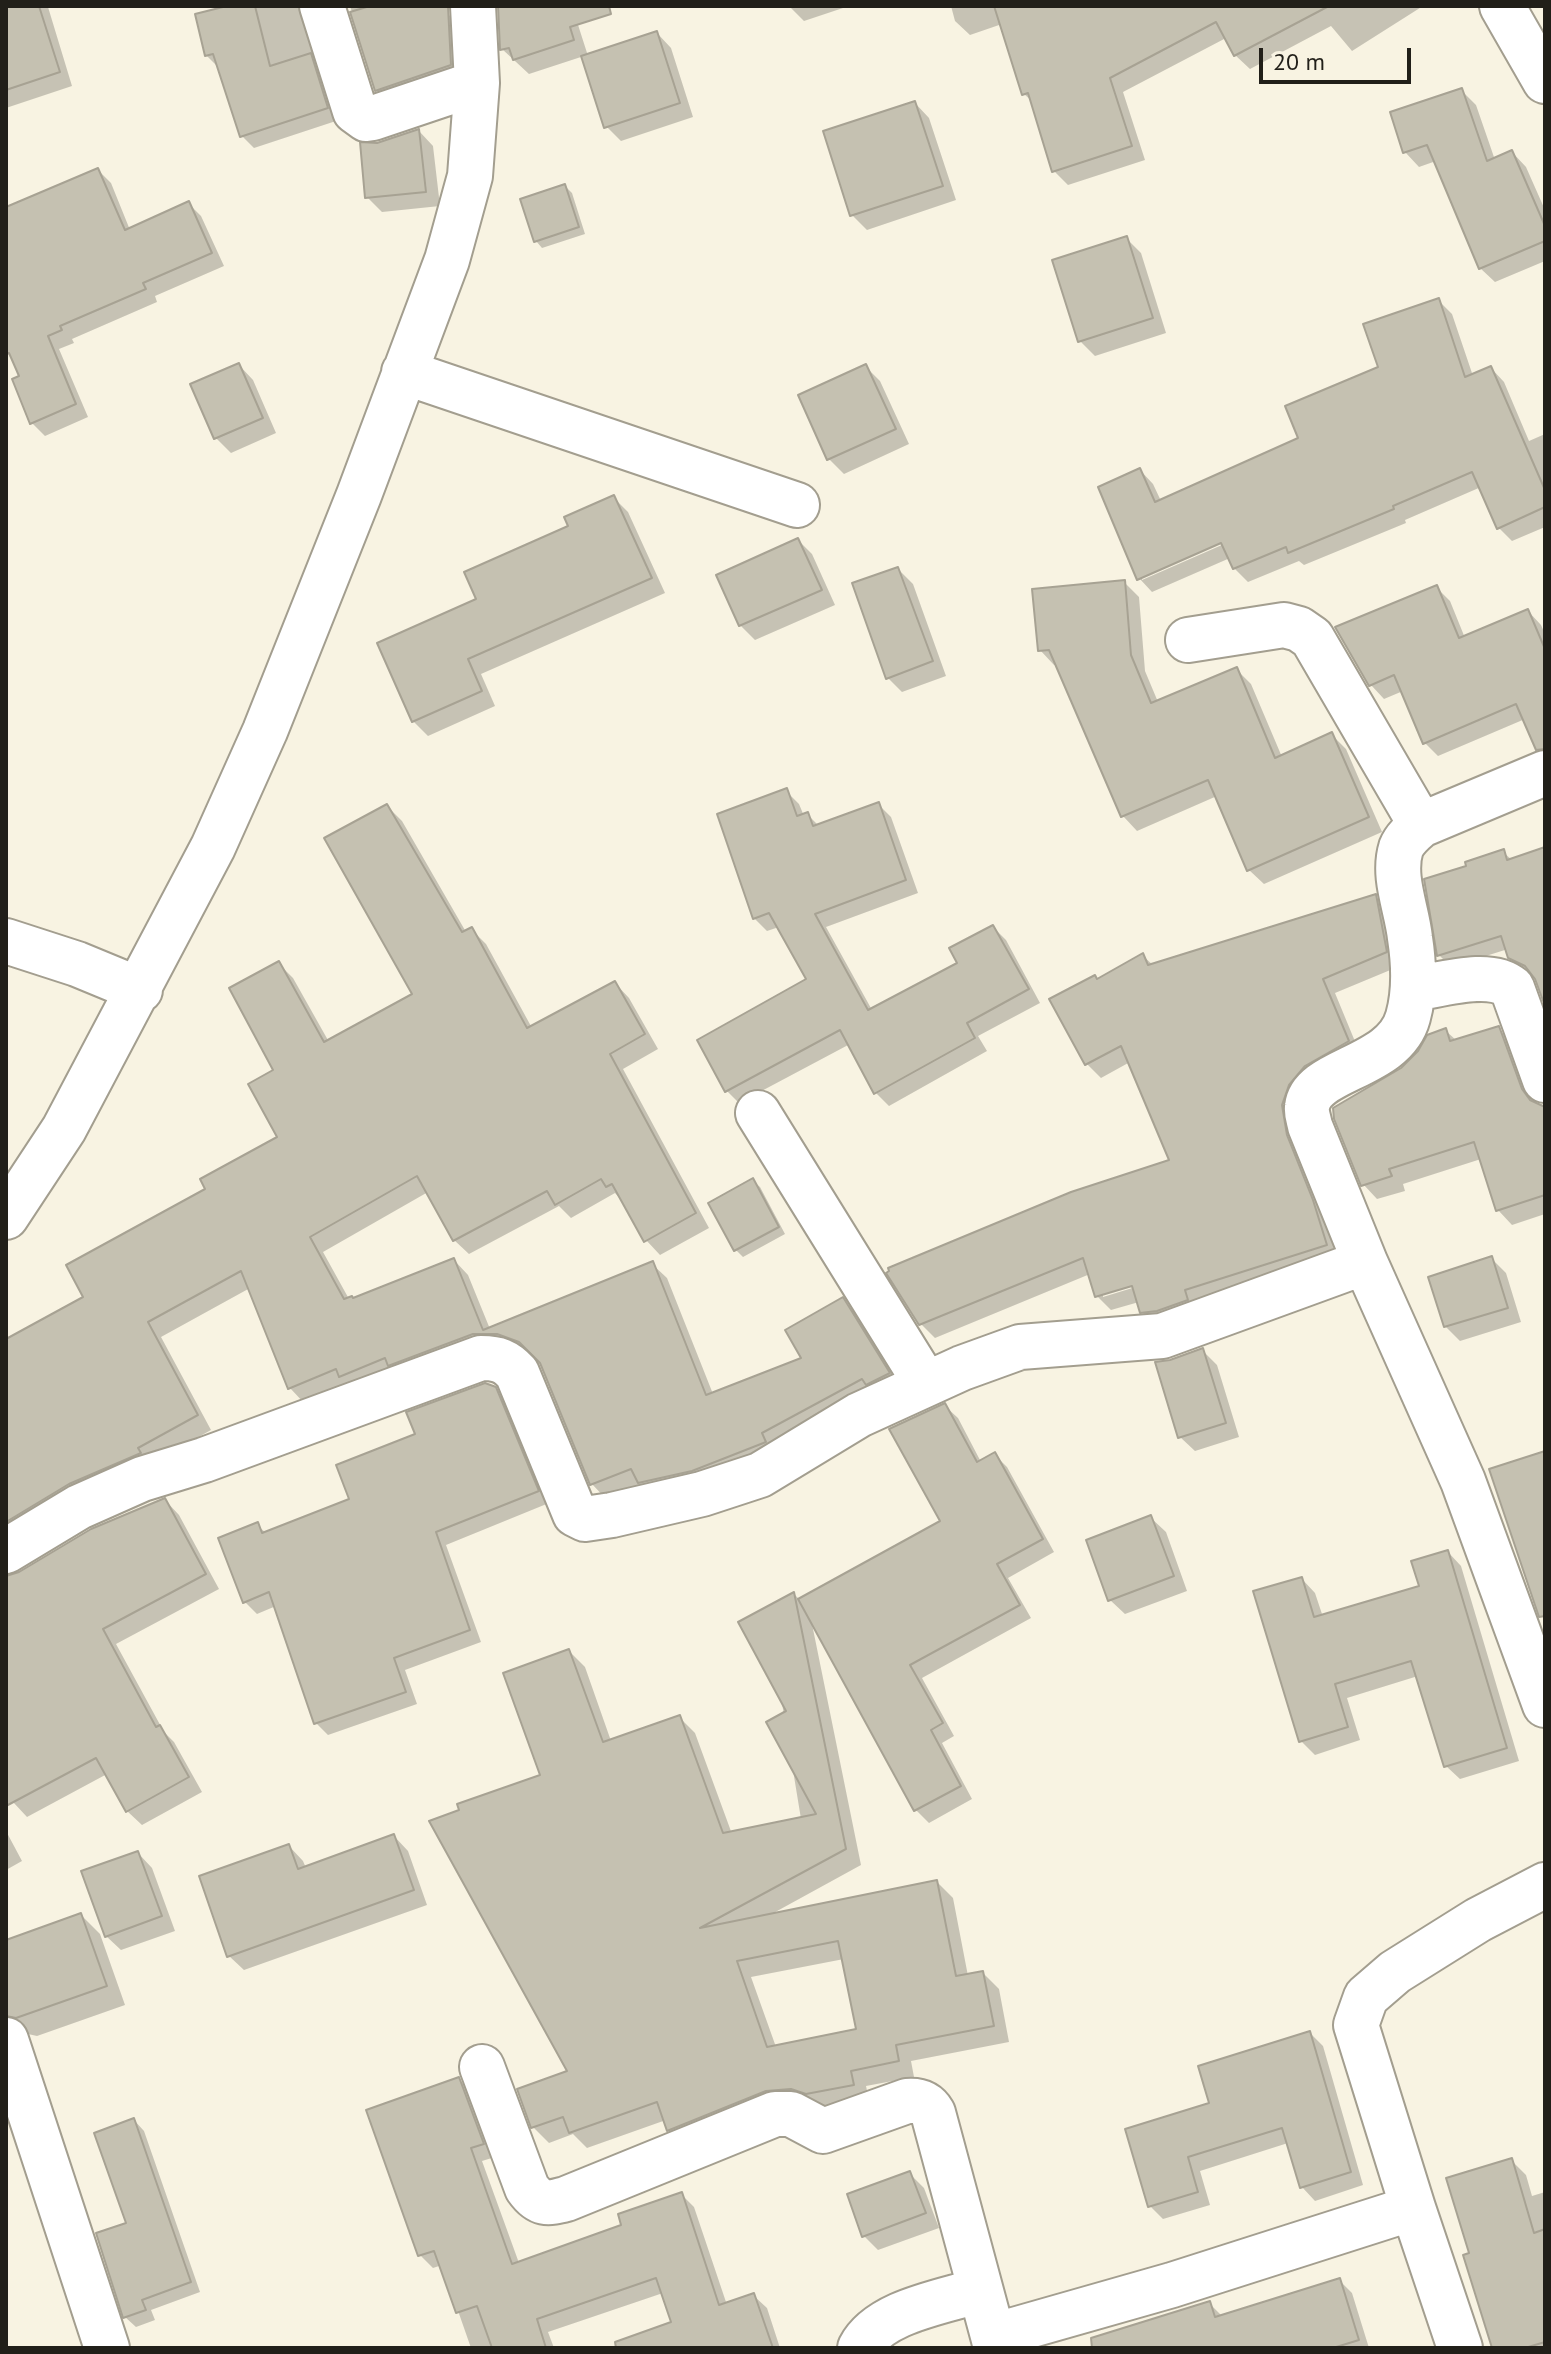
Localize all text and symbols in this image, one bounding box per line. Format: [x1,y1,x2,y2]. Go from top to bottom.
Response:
scale bar [1263,32,1415,82]
text: 20 m [1273,46,1325,77]

